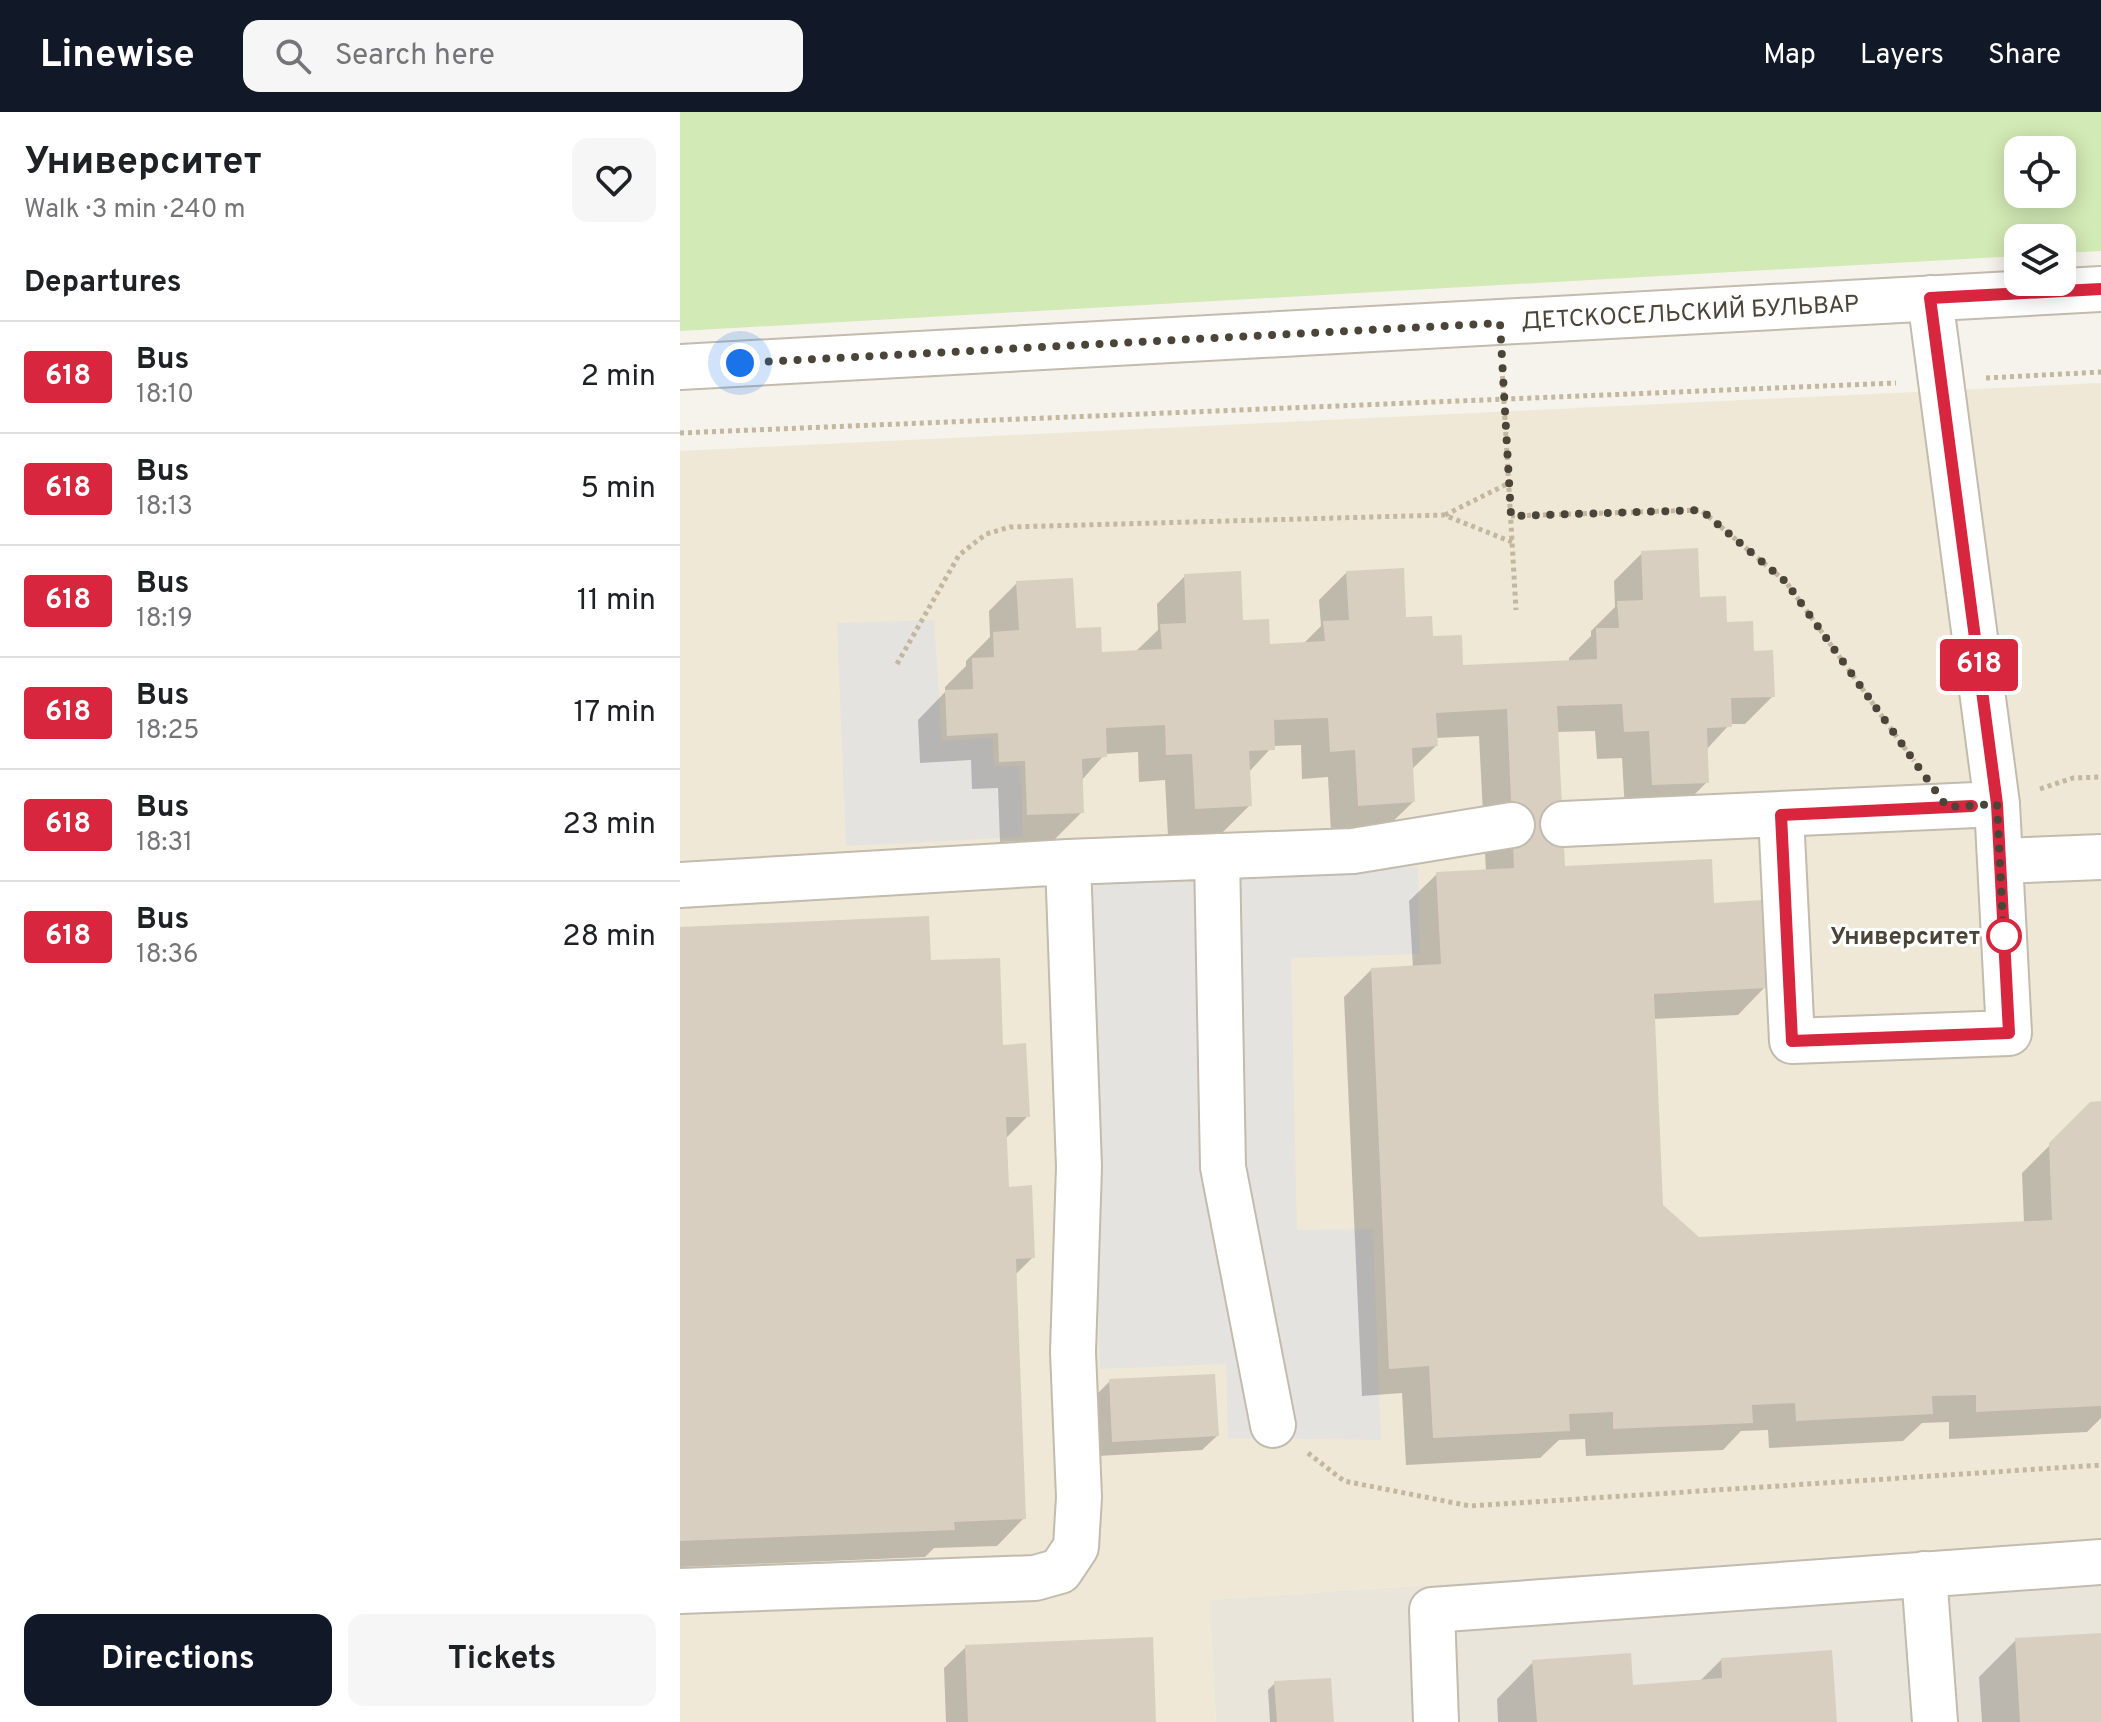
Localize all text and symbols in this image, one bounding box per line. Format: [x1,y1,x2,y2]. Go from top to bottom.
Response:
search box [243,20,803,92]
text: Linewise [40,32,195,81]
icon: search [271,34,315,78]
text: Search here [335,38,495,75]
text: Map [1763,38,1816,74]
text: Layers [1860,38,1944,74]
text: Share [1988,38,2061,74]
map controls [2004,136,2076,296]
button: locate [2004,136,2076,208]
button: heart [572,138,656,222]
text: Университет [24,139,262,188]
text: Walk · 3 min · 240 m [24,194,246,227]
button: layers [2004,224,2076,296]
text: Departures [24,265,182,302]
street label: ДЕТСКОСЕЛЬСКИЙ БУЛЬВАР [1520,288,1860,338]
text: Bus [136,342,189,379]
your location [720,343,760,383]
text: 618 [45,359,91,395]
text: 2 min [581,359,656,396]
text: 18:10 [136,379,194,412]
text: Bus [136,454,189,491]
text: 618 [45,471,91,507]
text: 5 min [580,471,656,508]
text: 18:13 [136,491,193,524]
text: Bus [136,566,189,603]
text: 618 [45,583,91,619]
text: 11 min [577,583,656,620]
text: 18:19 [136,603,193,636]
line badge: 618 [1933,639,2025,691]
text: 618 [1956,647,2002,683]
text: Bus [136,678,189,715]
text: 618 [45,695,91,731]
text: 17 min [573,695,656,732]
text: 18:25 [136,715,200,748]
text: Bus [136,790,189,827]
text: 618 [45,807,91,843]
text: 23 min [563,807,656,844]
text: 18:31 [136,827,193,860]
text: Bus [136,902,189,939]
text: 618 [45,919,91,955]
text: 28 min [562,919,656,956]
marker: Университет [1987,919,2021,953]
place label: Университет [1830,923,1980,953]
text: 18:36 [136,939,199,972]
button: Directions [24,1614,332,1706]
button: Tickets [348,1614,656,1706]

